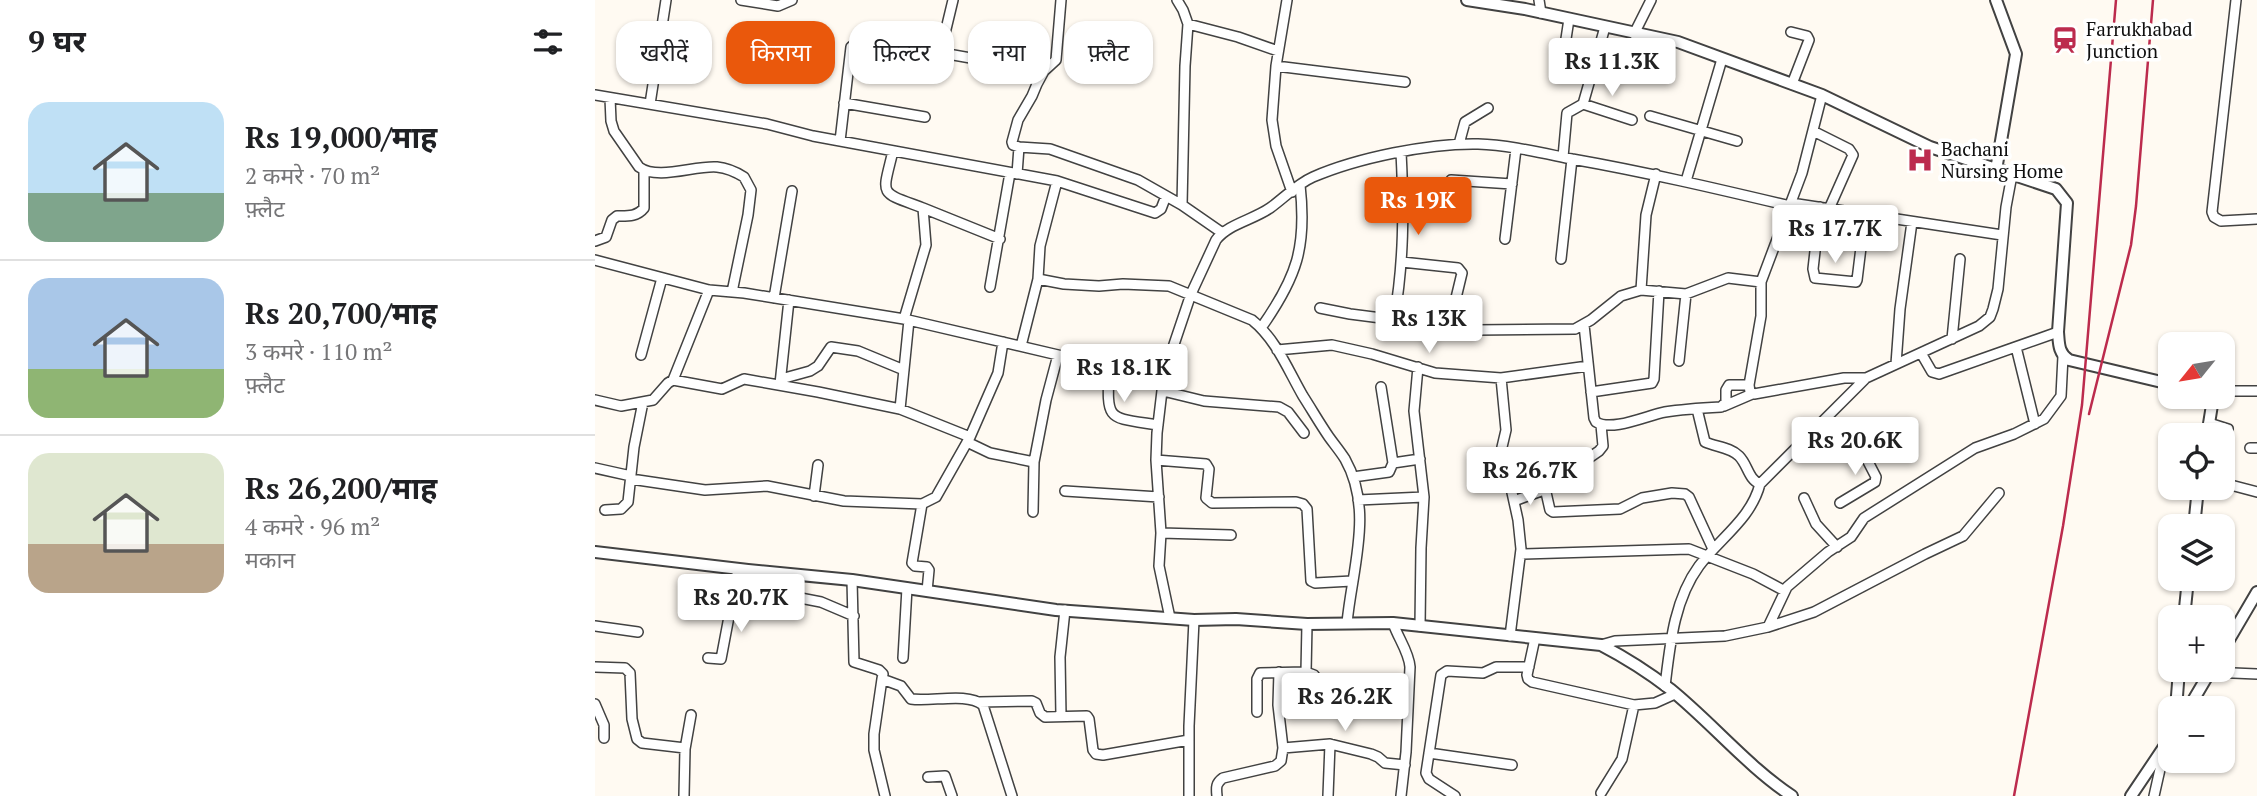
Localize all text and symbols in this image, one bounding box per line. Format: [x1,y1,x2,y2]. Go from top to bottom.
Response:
place label: Farrukhabad Junction [2086,16,2193,63]
text: 9 घर [28,21,86,61]
chip: खरीदें [616,21,712,84]
chip: किराया [726,21,835,84]
chip: फ़िल्टर [849,21,954,84]
chip: नया [968,21,1050,84]
chip: फ़्लैट [1064,21,1153,84]
icon: filters [529,23,567,61]
station icon: Farrukhabad Junction [2050,25,2080,55]
pin: Rs 11.3K [1540,38,1684,98]
text: Rs 11.3K [1565,45,1659,76]
text: Rs 19,000/माह [245,117,437,157]
icon: home [84,130,168,214]
place label: Bachani Nursing Home [1941,136,2063,183]
hospital icon: Bachani Nursing Home [1905,145,1935,175]
text: 2 कमरे · 70 m² [245,160,380,191]
pin: Rs 19K [1361,177,1475,237]
text: Rs 19K [1381,184,1455,215]
text: फ़्लैट [245,193,285,224]
pin: Rs 17.7K [1763,205,1907,265]
text: Rs 17.7K [1788,212,1882,243]
text: Rs 20,700/माह [245,293,437,333]
pin: Rs 13K [1372,296,1486,355]
text: Rs 13K [1392,302,1466,333]
icon: home [84,306,168,390]
north arrow [2158,332,2235,410]
map controls [2158,332,2235,773]
text: 3 कमरे · 110 m² [245,336,393,367]
pin: Rs 18.1K [1052,344,1196,404]
text: Rs 18.1K [1077,351,1171,382]
text: फ़्लैट [245,369,285,400]
pin: Rs 20.6K [1783,418,1927,477]
button: locate [2158,423,2235,500]
text: Rs 20.6K [1808,424,1902,455]
pin: Rs 26.7K [1458,448,1602,507]
text: Rs 26.7K [1483,454,1577,485]
text: Rs 26,200/माह [245,468,437,508]
icon: home [84,481,168,565]
text: 4 कमरे · 96 m² [245,511,380,542]
button: layers [2158,514,2235,591]
text: मकान [245,544,295,575]
pin: Rs 20.7K [669,574,813,634]
text: Rs 20.7K [694,581,788,612]
button: + [2158,605,2235,682]
pin: Rs 26.2K [1273,674,1417,733]
text: Rs 26.2K [1298,680,1392,711]
button: − [2158,696,2235,773]

